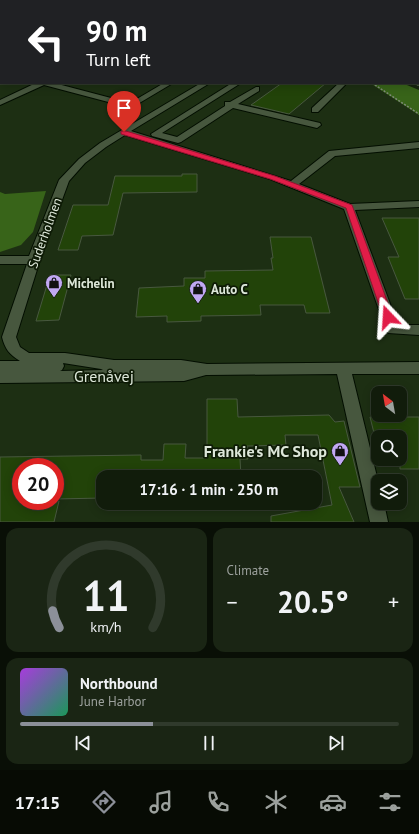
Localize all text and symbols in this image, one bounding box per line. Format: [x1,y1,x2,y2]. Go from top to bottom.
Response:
text: 90 m [86,12,147,49]
icon: left [20,16,72,68]
text: Turn left [86,48,151,71]
pin [107,91,141,132]
icon: arrive [113,97,135,119]
street label: Suderholmen [24,195,66,271]
shop icon: Michelin [44,273,64,298]
place label: Michelin [67,275,115,292]
shop icon: Auto C [188,279,208,304]
place label: Auto C [211,281,248,298]
position arrow [367,296,409,338]
street label: Grenåvej [74,366,134,386]
north arrow [371,386,407,422]
map controls [371,386,407,510]
button: search [371,430,407,466]
place label: Frankie's MC Shop [204,441,327,461]
shop icon: Frankie's MC Shop [330,441,350,466]
speed limit sign: 20 [12,458,64,510]
button: layers [371,474,407,510]
text: 17:16 · 1 min · 250 m [140,480,278,499]
text: Climate [227,562,269,579]
text: 11 [83,569,130,622]
text: 20.5° [277,582,349,621]
text: − [227,588,238,616]
text: + [388,588,399,616]
text: km/h [91,617,122,636]
text: Northbound [80,674,157,693]
text: June Harbor [80,693,146,710]
icon: previous [72,732,94,754]
icon: pause [198,732,220,754]
icon: next [325,732,347,754]
icon: directions [90,788,118,816]
icon: music [147,788,175,816]
icon: phone [204,788,232,816]
icon: climate [262,788,290,816]
icon: car [319,788,347,816]
icon: filters [376,788,404,816]
text: 17:15 [15,791,60,814]

